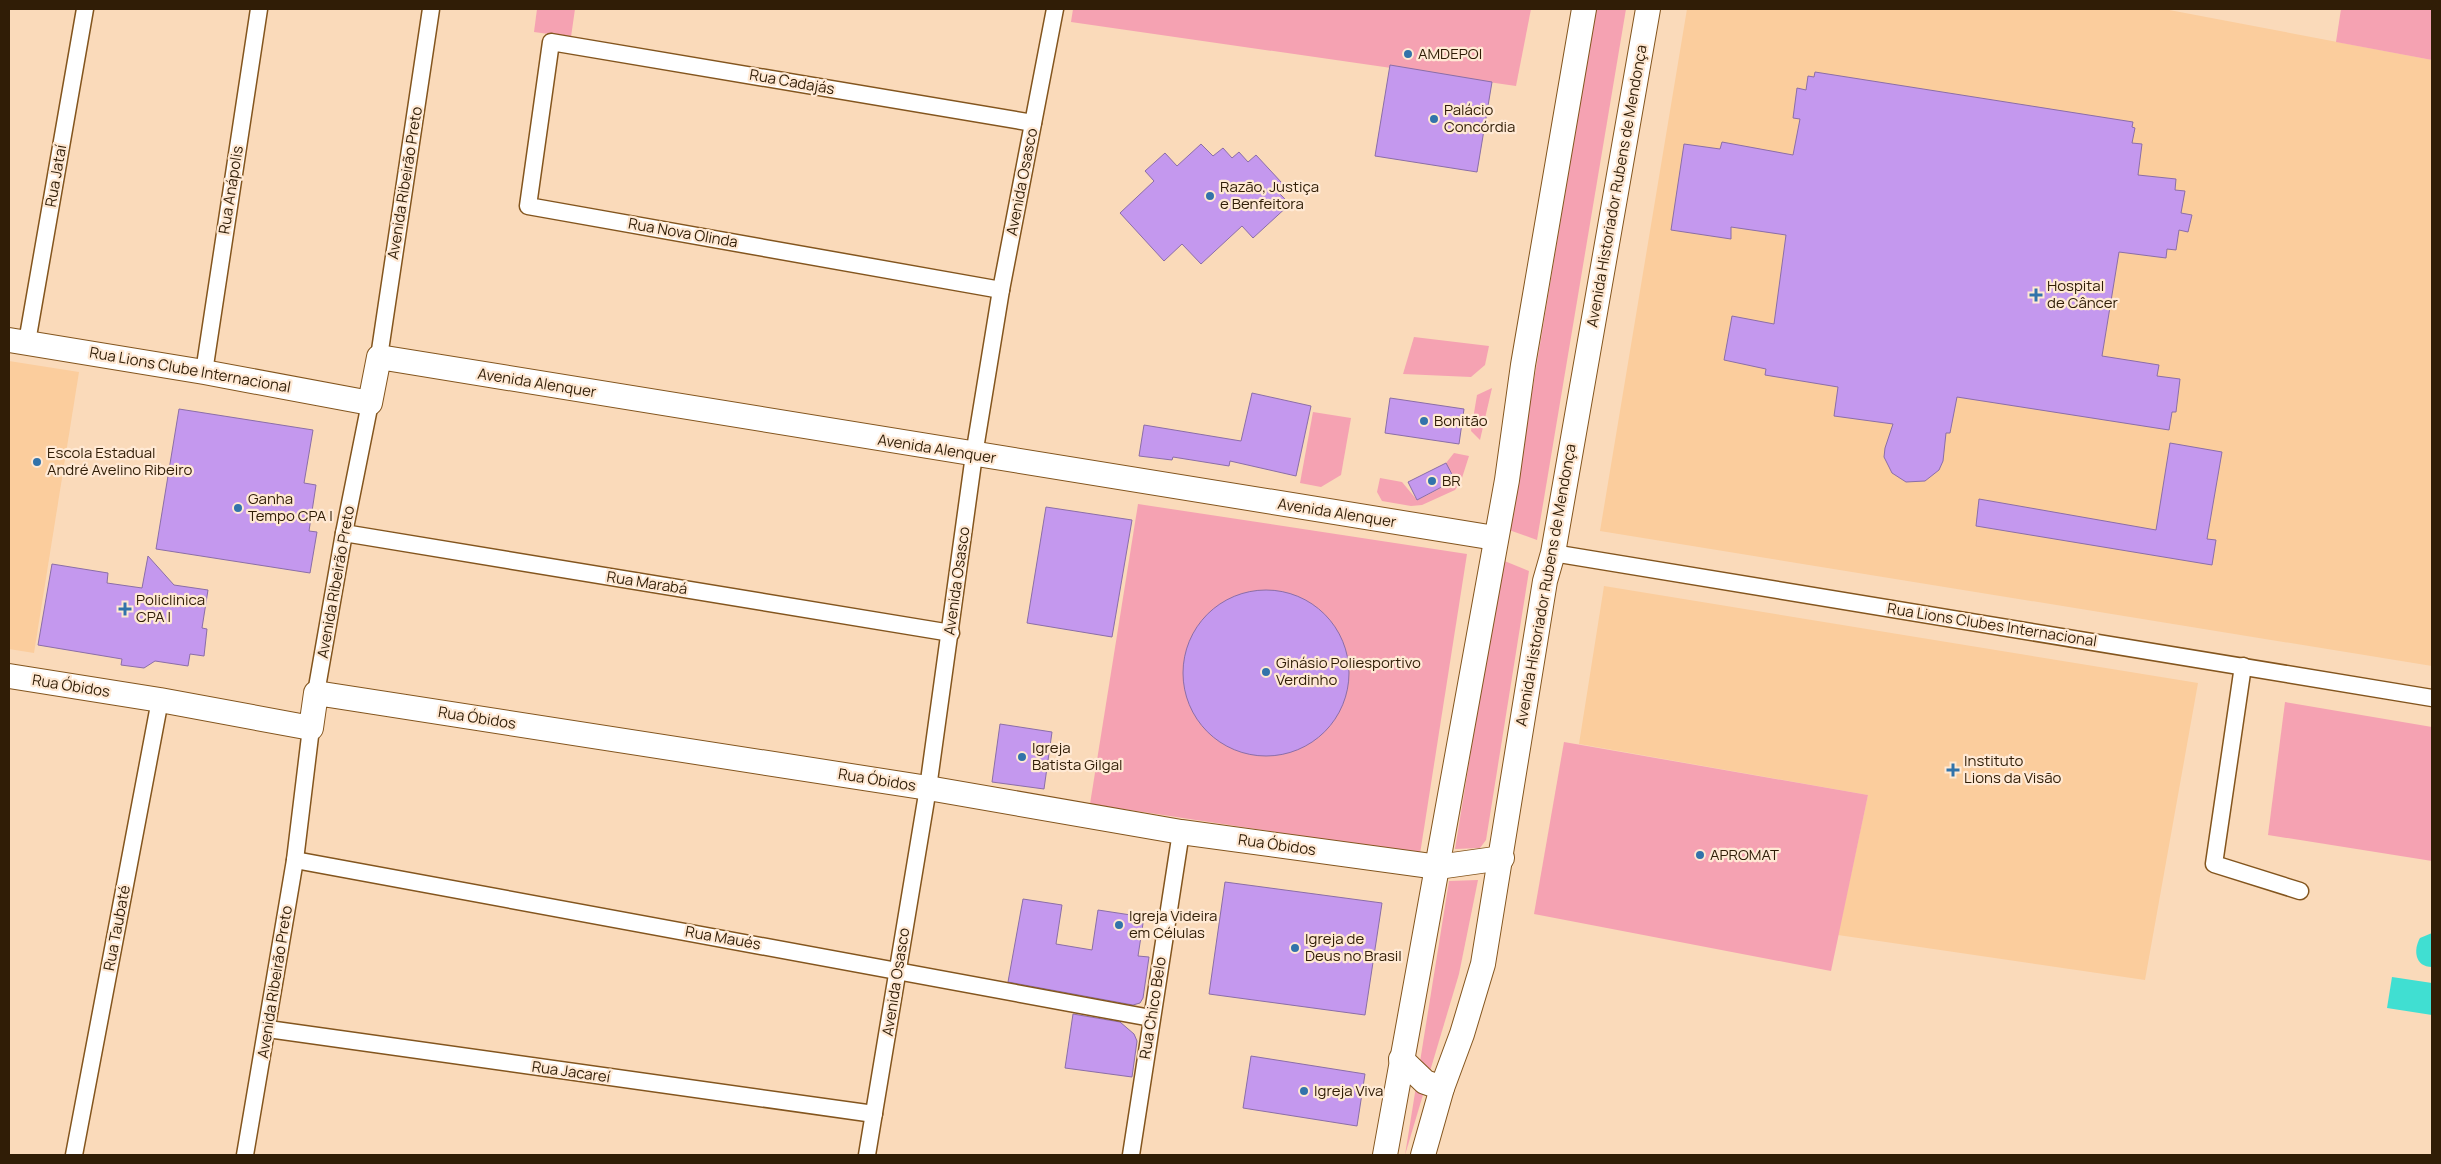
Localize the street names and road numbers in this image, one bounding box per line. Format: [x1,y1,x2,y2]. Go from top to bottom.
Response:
street label: Avenida Historiador Rubens de Mendonça [1581,43,1652,329]
street label: Rua Cadajás [748,64,836,99]
street label: Avenida Ribeirão Preto [382,105,427,261]
street label: Avenida Osasco [1001,126,1042,238]
street label: Rua Jataí [40,143,71,209]
street label: Rua Anápolis [213,144,248,236]
street label: Rua Nova Olinda [627,213,740,252]
street label: Rua Lions Clube Internacional [88,341,292,398]
street label: Avenida Alenquer [476,363,598,402]
street label: Avenida Alenquer [876,429,998,468]
street label: Avenida Historiador Rubens de Mendonça [1510,442,1581,728]
street label: Avenida Alenquer [1276,493,1398,532]
street label: Avenida Ribeirão Preto [312,504,359,660]
street label: Avenida Osasco [939,525,975,637]
street label: Rua Marabá [605,566,689,599]
street label: Rua Lions Clubes Internacional [1886,598,2098,651]
street label: Rua Óbidos [31,669,112,702]
street label: Rua Óbidos [437,701,518,734]
street label: Rua Óbidos [837,763,918,796]
street label: Rua Óbidos [1237,829,1318,860]
street label: Rua Taubaté [98,883,135,973]
street label: Avenida Ribeirão Preto [252,904,297,1060]
street label: Rua Maués [684,921,763,954]
street label: Avenida Osasco [877,926,914,1038]
street label: Rua Chico Belo [1134,955,1171,1060]
street label: Rua Jacareí [530,1056,612,1087]

